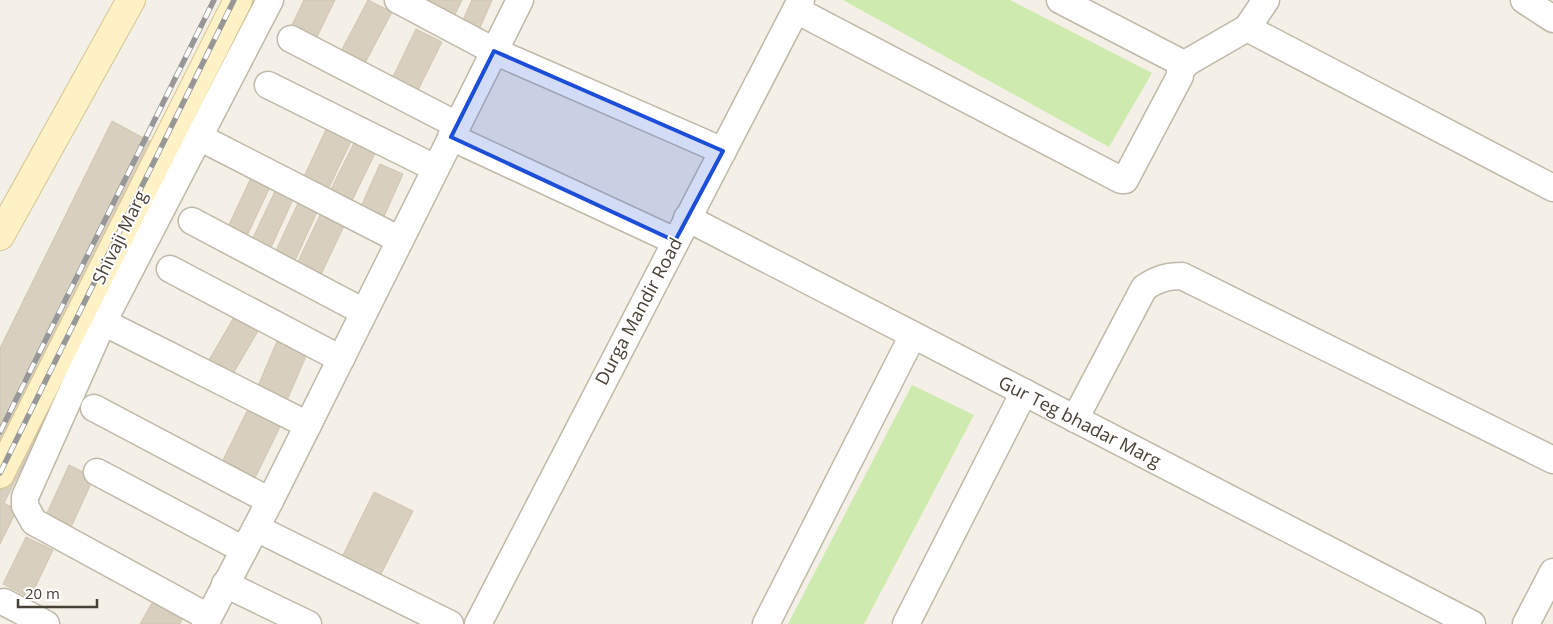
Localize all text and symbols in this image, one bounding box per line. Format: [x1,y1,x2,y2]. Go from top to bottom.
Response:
street label: Shivaji Marg [86,186,152,288]
street label: Durga Mandir Road [589,233,687,389]
street label: Gur Teg bhadar Marg [995,370,1165,472]
scale bar [18,576,96,608]
text: 20 m [25,583,60,603]

